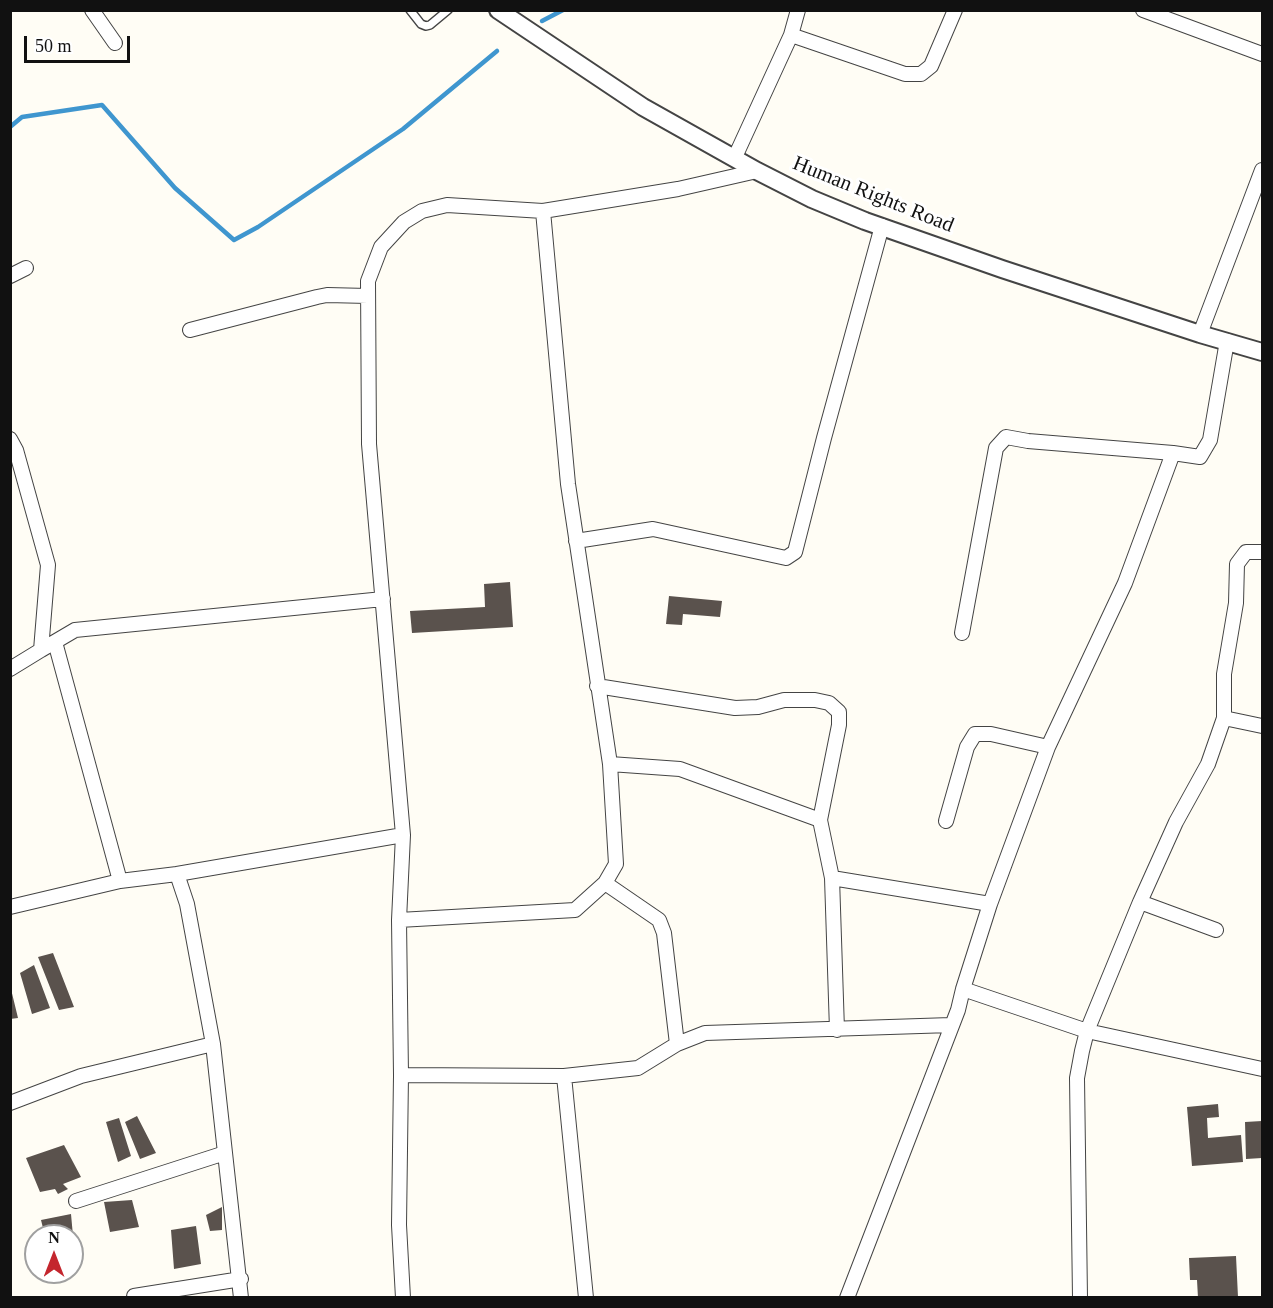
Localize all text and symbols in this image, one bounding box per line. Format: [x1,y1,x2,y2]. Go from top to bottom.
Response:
scale bar [27,24,134,62]
text: 50 m [35,36,72,56]
street label: Human Rights Road [789,151,957,239]
north arrow [24,1224,84,1284]
text: N [48,1229,60,1246]

